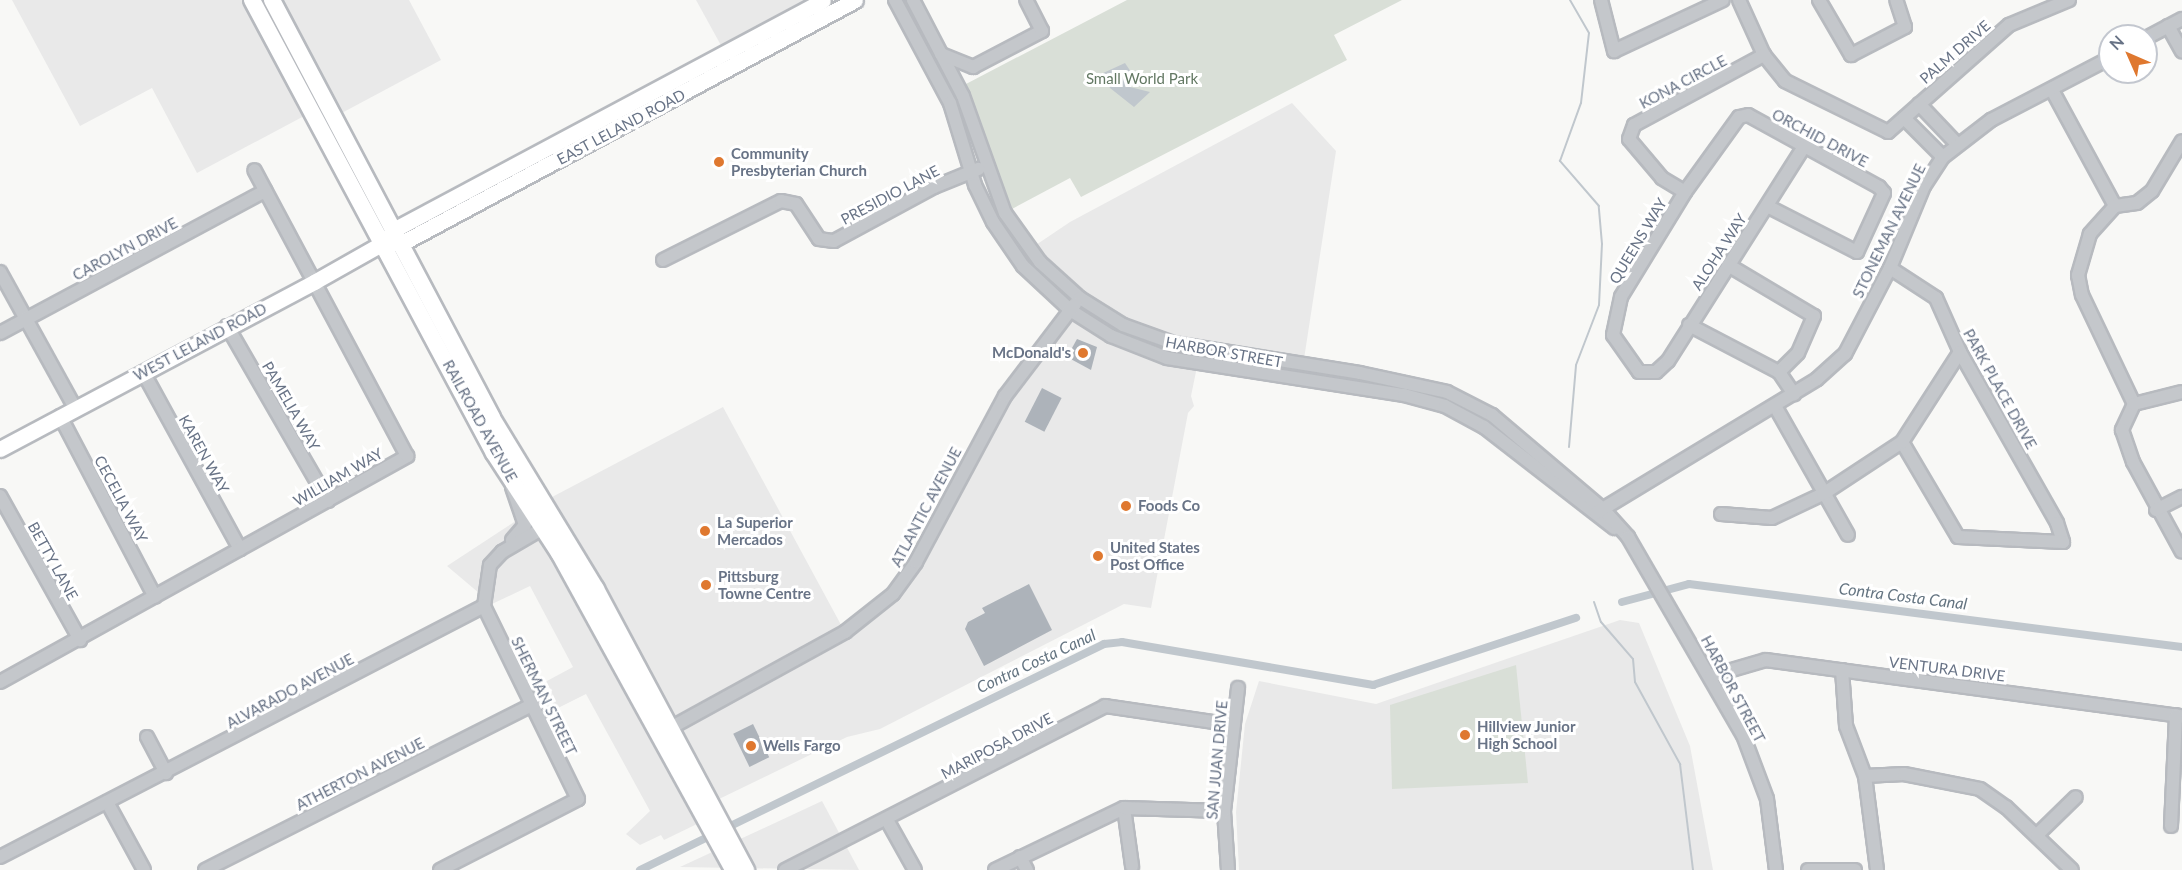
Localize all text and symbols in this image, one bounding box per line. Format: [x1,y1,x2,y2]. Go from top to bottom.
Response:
street label: PALM DRIVE [1916,16,1994,88]
north arrow [2098,24,2158,84]
text: N [2105,31,2127,53]
street label: KONA CIRCLE [1636,51,1730,113]
park label: Small World Park [1086,70,1198,88]
street label: EAST LELAND ROAD [554,85,688,169]
street label: ORCHID DRIVE [1769,105,1871,171]
place label: Community Presbyterian Church [731,144,867,179]
marker: Community Presbyterian Church [712,155,726,169]
street label: STONEMAN AVENUE [1849,161,1929,301]
street label: PRESIDIO LANE [838,162,942,228]
street label: QUEENS WAY [1605,195,1671,287]
street label: ALOHA WAY [1687,210,1751,294]
street label: CAROLYN DRIVE [69,214,181,284]
street label: WEST LELAND ROAD [130,299,270,385]
street label: PARK PLACE DRIVE [1960,326,2040,452]
street label: HARBOR STREET [1164,333,1284,371]
place label: McDonald's [992,344,1071,362]
marker: McDonald's [1076,346,1090,360]
street label: RAILROAD AVENUE [439,357,521,485]
street label: PAMELIA WAY [258,358,324,454]
street label: KAREN WAY [175,412,233,496]
street label: WILLIAM WAY [290,444,386,510]
street label: ATLANTIC AVENUE [887,444,965,570]
street label: CECELIA WAY [90,452,152,546]
place label: Foods Co [1138,497,1200,515]
marker: Foods Co [1119,499,1133,513]
place label: La Superior Mercados [717,513,793,548]
street label: BETTY LANE [24,518,82,604]
marker: La Superior Mercados [698,524,712,538]
place label: United States Post Office [1110,538,1200,573]
marker: United States Post Office [1091,549,1105,563]
place label: Pittsburg Towne Centre [718,567,811,602]
marker: Pittsburg Towne Centre [699,578,713,592]
water label: Contra Costa Canal [1838,579,1968,613]
water label: Contra Costa Canal [973,625,1099,697]
street label: HARBOR STREET [1697,632,1769,746]
street label: SHERMAN STREET [508,634,580,758]
street label: ALVARADO AVENUE [223,650,357,732]
street label: VENTURA DRIVE [1888,653,2006,685]
street label: SAN JUAN DRIVE [1203,700,1231,820]
street label: MARIPOSA DRIVE [938,709,1056,783]
place label: Hillview Junior High School [1477,717,1576,752]
marker: Hillview Junior High School [1458,728,1472,742]
street label: ATHERTON AVENUE [293,734,427,814]
place label: Wells Fargo [763,737,841,755]
marker: Wells Fargo [744,739,758,753]

